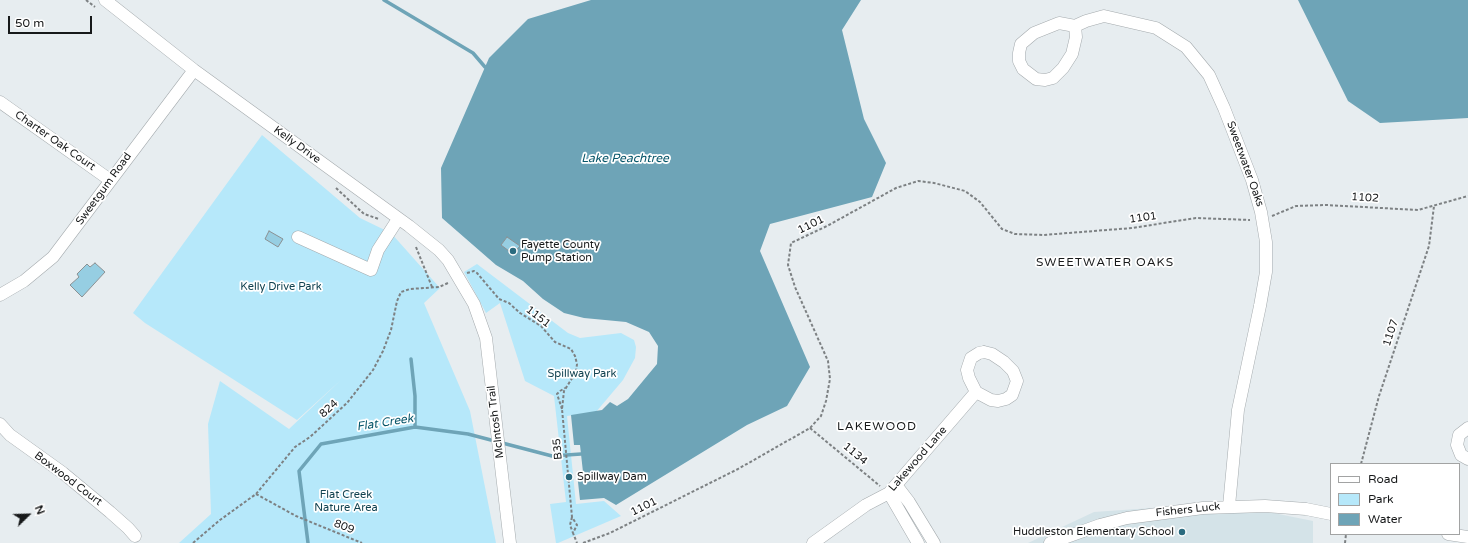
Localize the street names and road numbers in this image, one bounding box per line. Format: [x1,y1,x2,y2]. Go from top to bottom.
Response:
street label: Charter Oak Court [12,108,98,174]
street label: Sweetwater Oaks [1223,119,1267,209]
street label: Kelly Drive [271,124,323,166]
street label: Sweetgum Road [73,150,135,228]
street label: 1102 [1351,190,1379,206]
street label: 1101 [1128,210,1158,226]
street label: 1101 [796,213,826,237]
street label: 1151 [523,303,553,331]
street label: 1107 [1380,318,1402,348]
street label: McIntosh Trail [485,385,507,459]
street label: 824 [317,397,341,421]
street label: Lakewood Lane [886,424,950,494]
street label: B35 [550,438,566,460]
street label: 1134 [840,440,870,468]
street label: Boxwood Court [32,449,104,509]
street label: 1101 [629,495,659,519]
street label: Fishers Luck [1155,500,1221,520]
street label: 809 [332,517,356,537]

